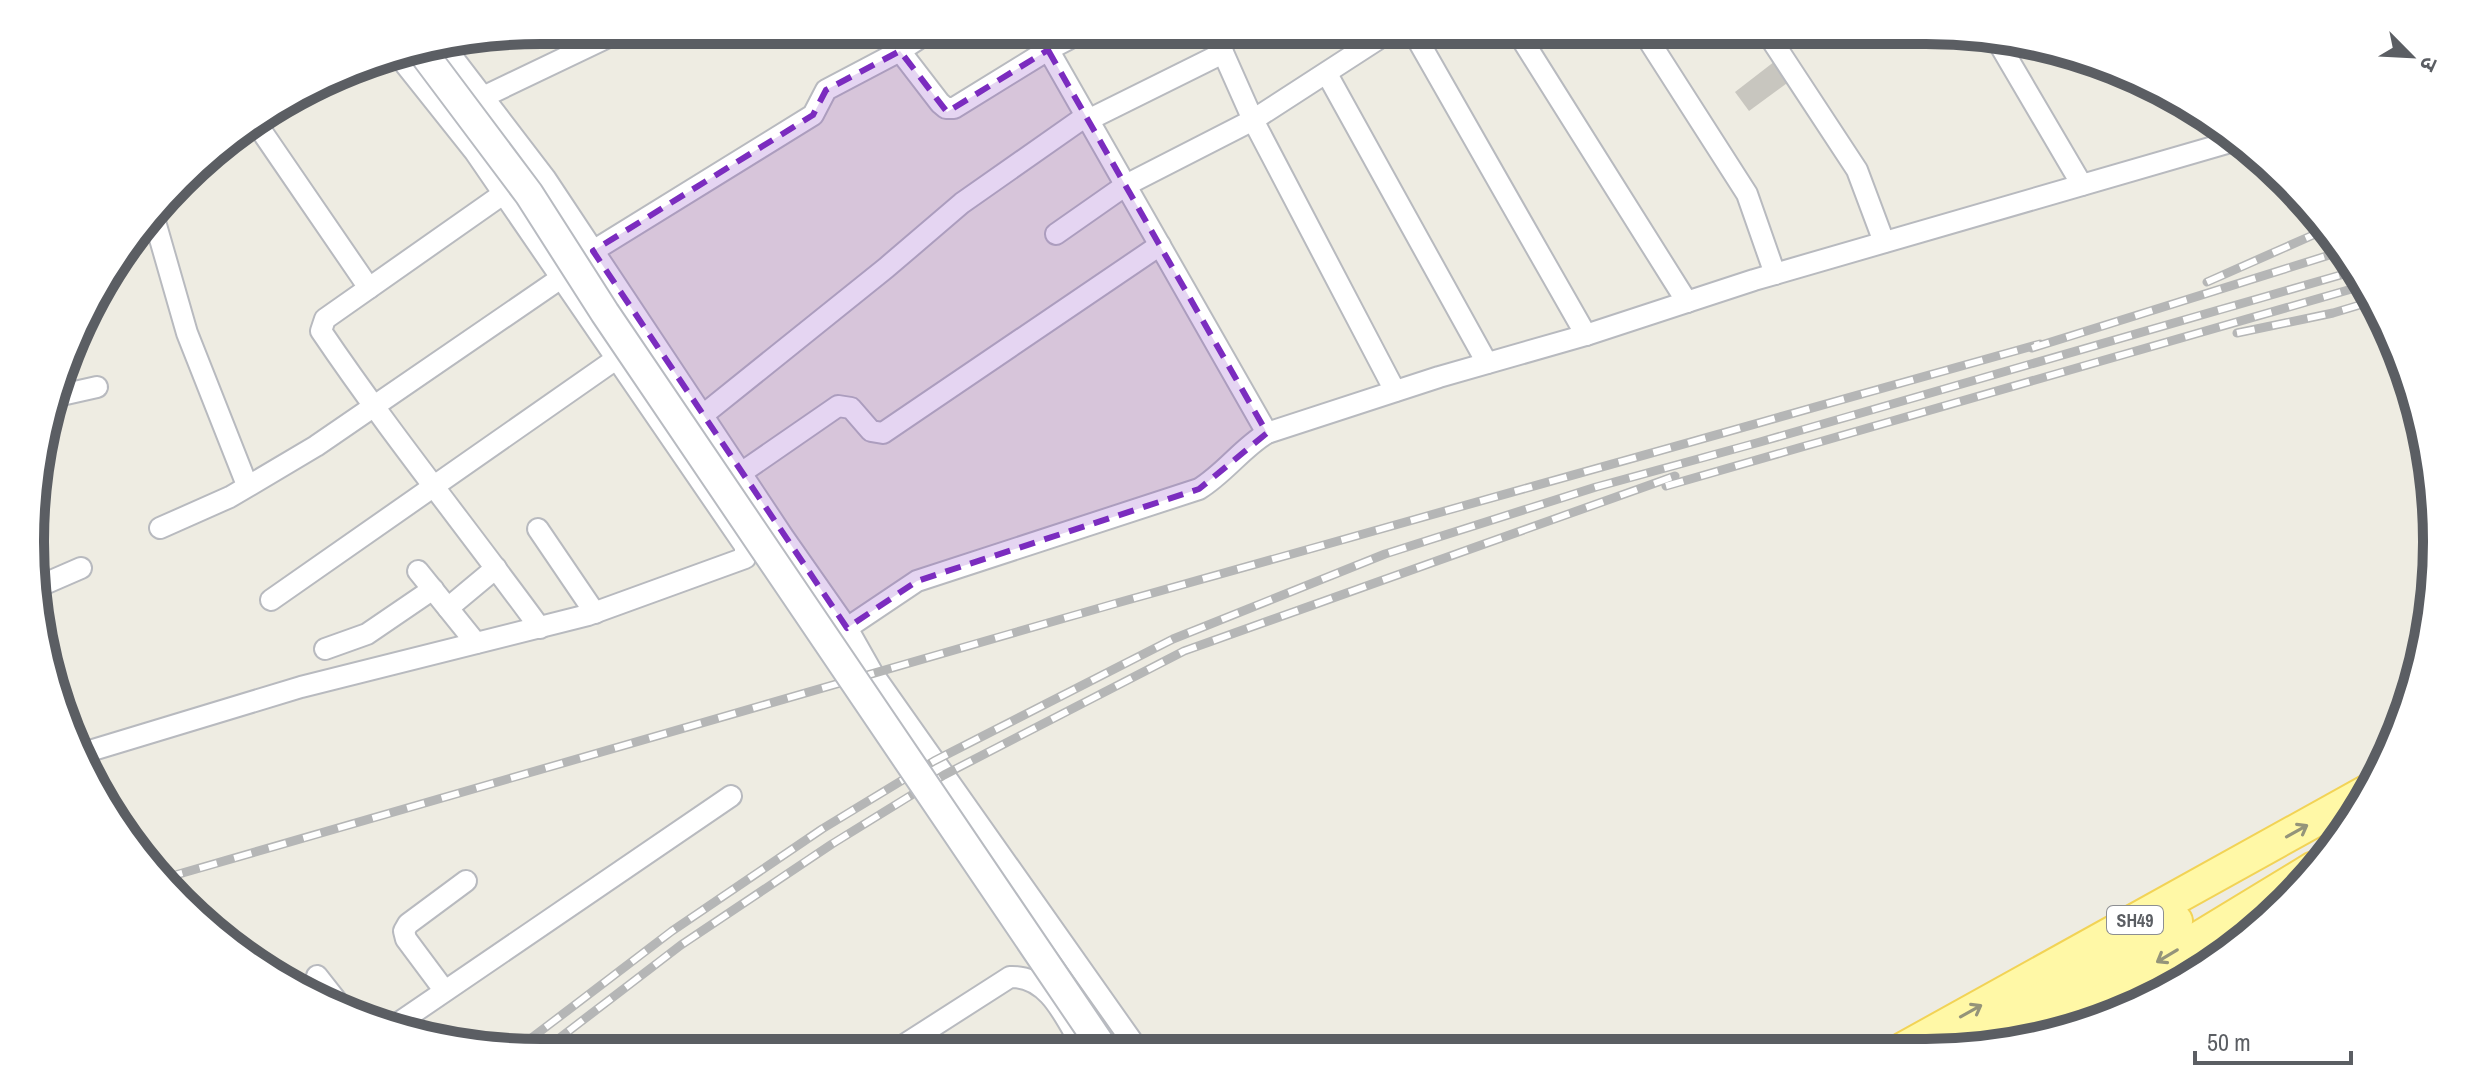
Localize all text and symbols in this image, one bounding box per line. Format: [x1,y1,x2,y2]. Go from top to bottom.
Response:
north arrow [2371,16,2451,96]
text: उ [2412,52,2446,77]
one-way arrow [2285,823,2308,839]
road number: SH49 [2107,906,2163,934]
one-way arrow [2156,949,2179,965]
one-way arrow [1959,1003,1982,1019]
scale bar [2195,1015,2351,1065]
text: 50 m [2207,1026,2251,1058]

